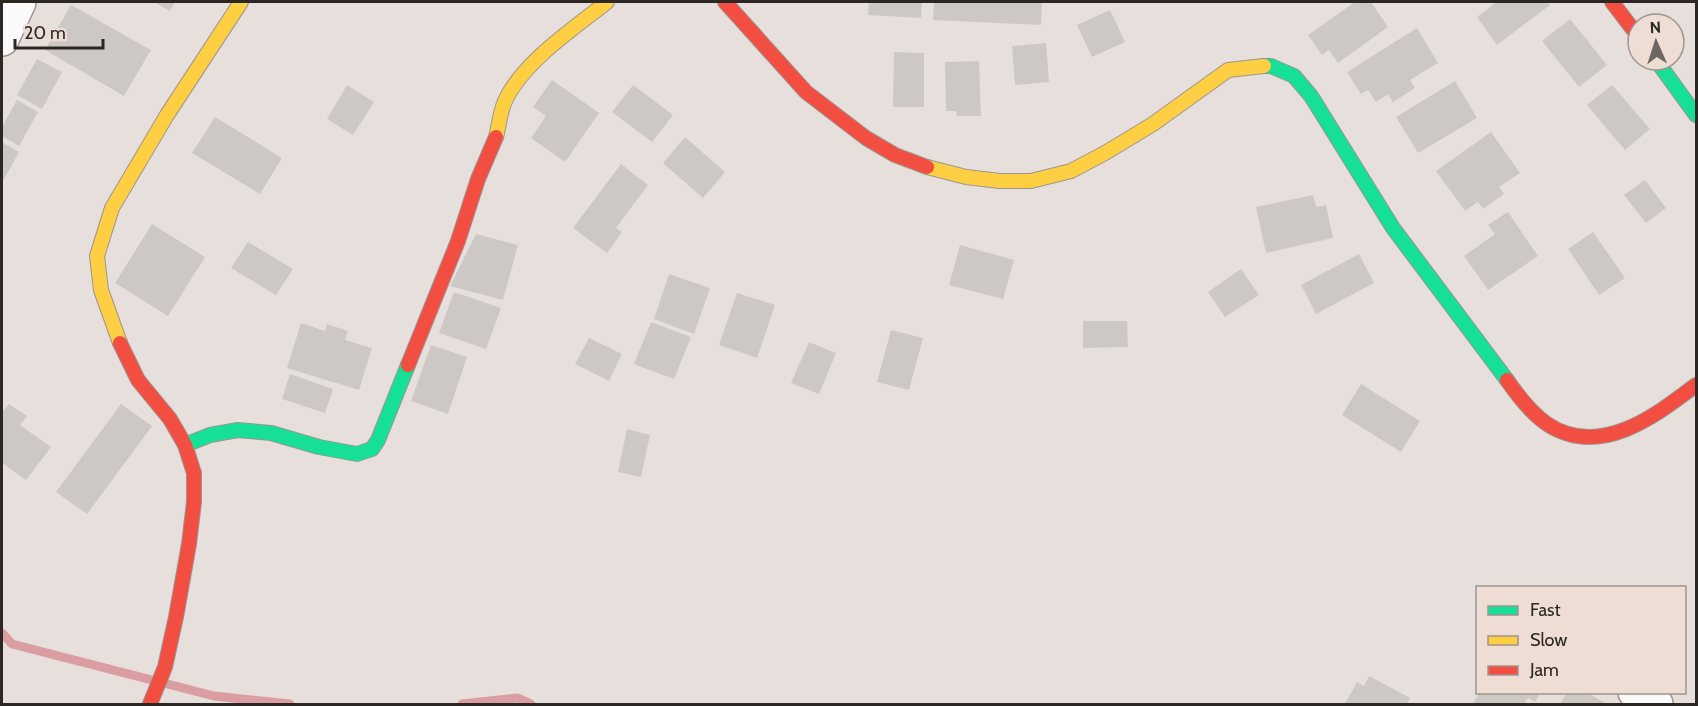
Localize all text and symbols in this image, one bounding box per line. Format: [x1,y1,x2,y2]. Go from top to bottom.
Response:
scale bar [15,12,104,50]
north arrow [1626,12,1686,72]
text: N [1649,18,1661,37]
text: 20 m [24,22,66,44]
legend [1476,586,1686,694]
text: Fast [1530,599,1561,621]
text: Slow [1530,629,1567,651]
text: Jam [1529,659,1559,681]

